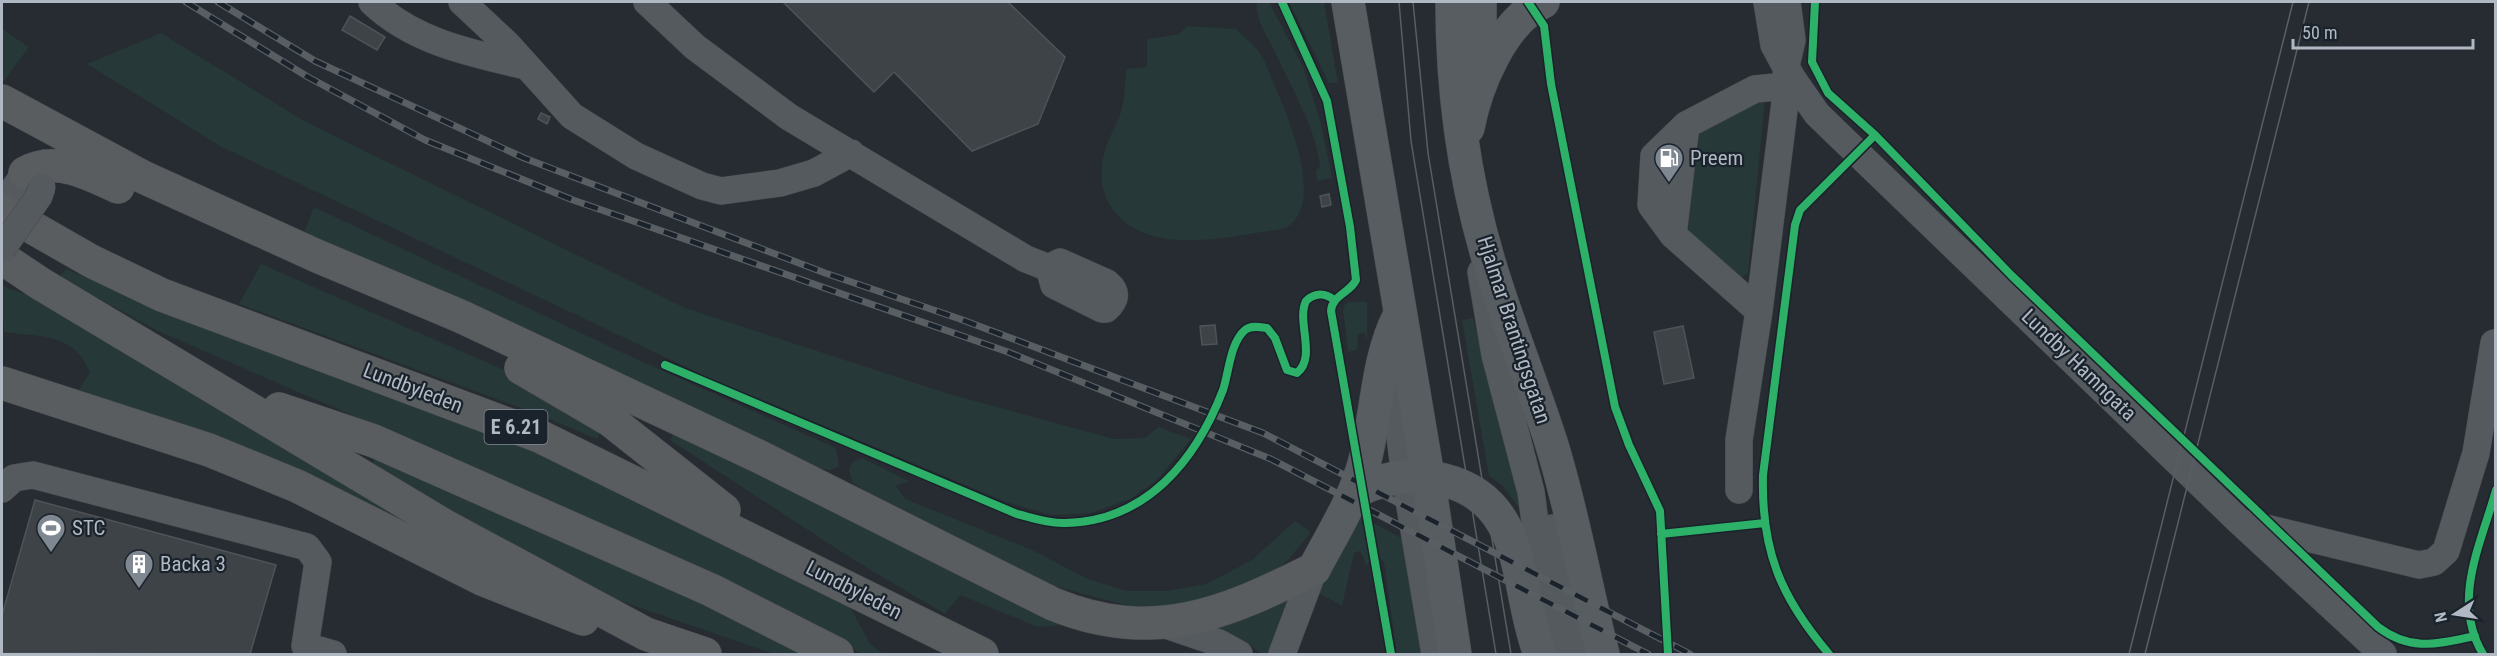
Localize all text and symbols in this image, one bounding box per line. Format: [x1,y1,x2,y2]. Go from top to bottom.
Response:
scale bar [2293,12,2473,50]
text: 50 m [2302,22,2337,43]
fuel station icon: Preem [1653,142,1685,184]
place label: Preem [1690,146,1743,170]
street label: Hjalmar Brantingsgatan [1472,233,1556,427]
street label: Lundby Hamngata [2017,304,2141,426]
street label: Lundbyleden [360,358,466,418]
road number: E 6.21 [484,410,548,444]
sports icon: STC [35,512,67,554]
place label: STC [72,516,105,540]
building icon: Backa 3 [123,548,155,590]
place label: Backa 3 [160,552,226,576]
street label: Lundbyleden [802,556,906,624]
north arrow [2425,584,2485,644]
text: N [2431,610,2451,624]

